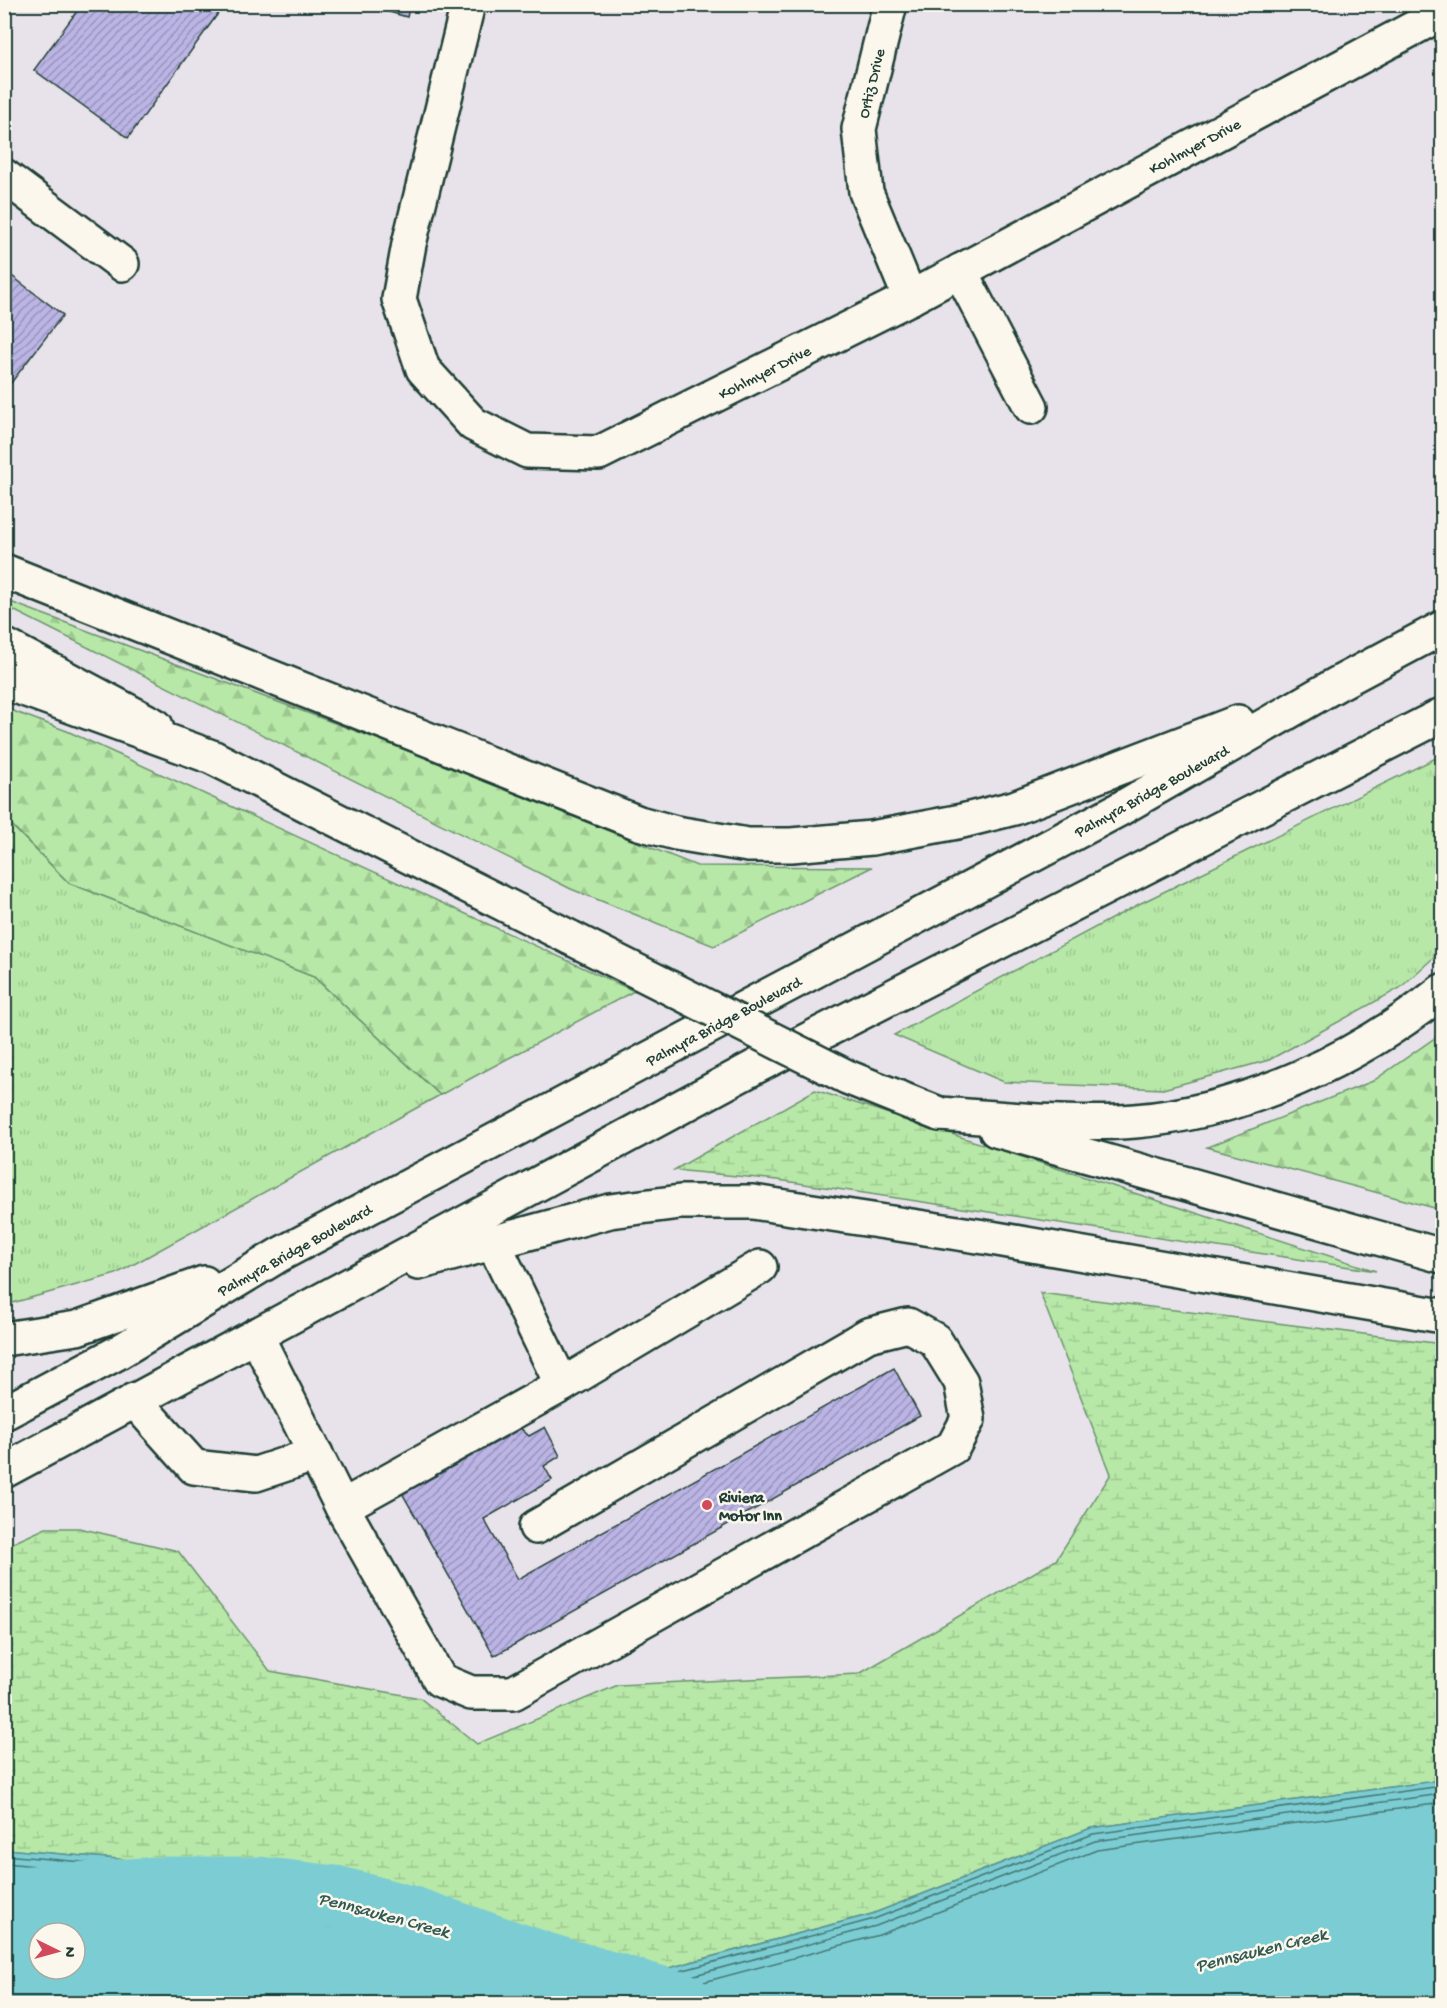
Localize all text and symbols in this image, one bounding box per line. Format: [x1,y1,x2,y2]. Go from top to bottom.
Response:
street label: Ortiz Drive [856,46,891,121]
street label: Kohlmyer Drive [1147,116,1245,180]
street label: Kohlmyer Drive [716,342,816,406]
street label: Palmyra Bridge Boulevard [1071,742,1235,844]
street label: Palmyra Bridge Boulevard [643,973,807,1073]
street label: Palmyra Bridge Boulevard [214,1201,378,1303]
place label: Riviera Motor Inn [718,1490,782,1527]
marker: Riviera Motor Inn [700,1498,714,1512]
water label: Pennsauken Creek [316,1889,453,1944]
north arrow [27,1921,87,1981]
water label: Pennsauken Creek [1194,1925,1331,1978]
text: N [58,1946,78,1959]

